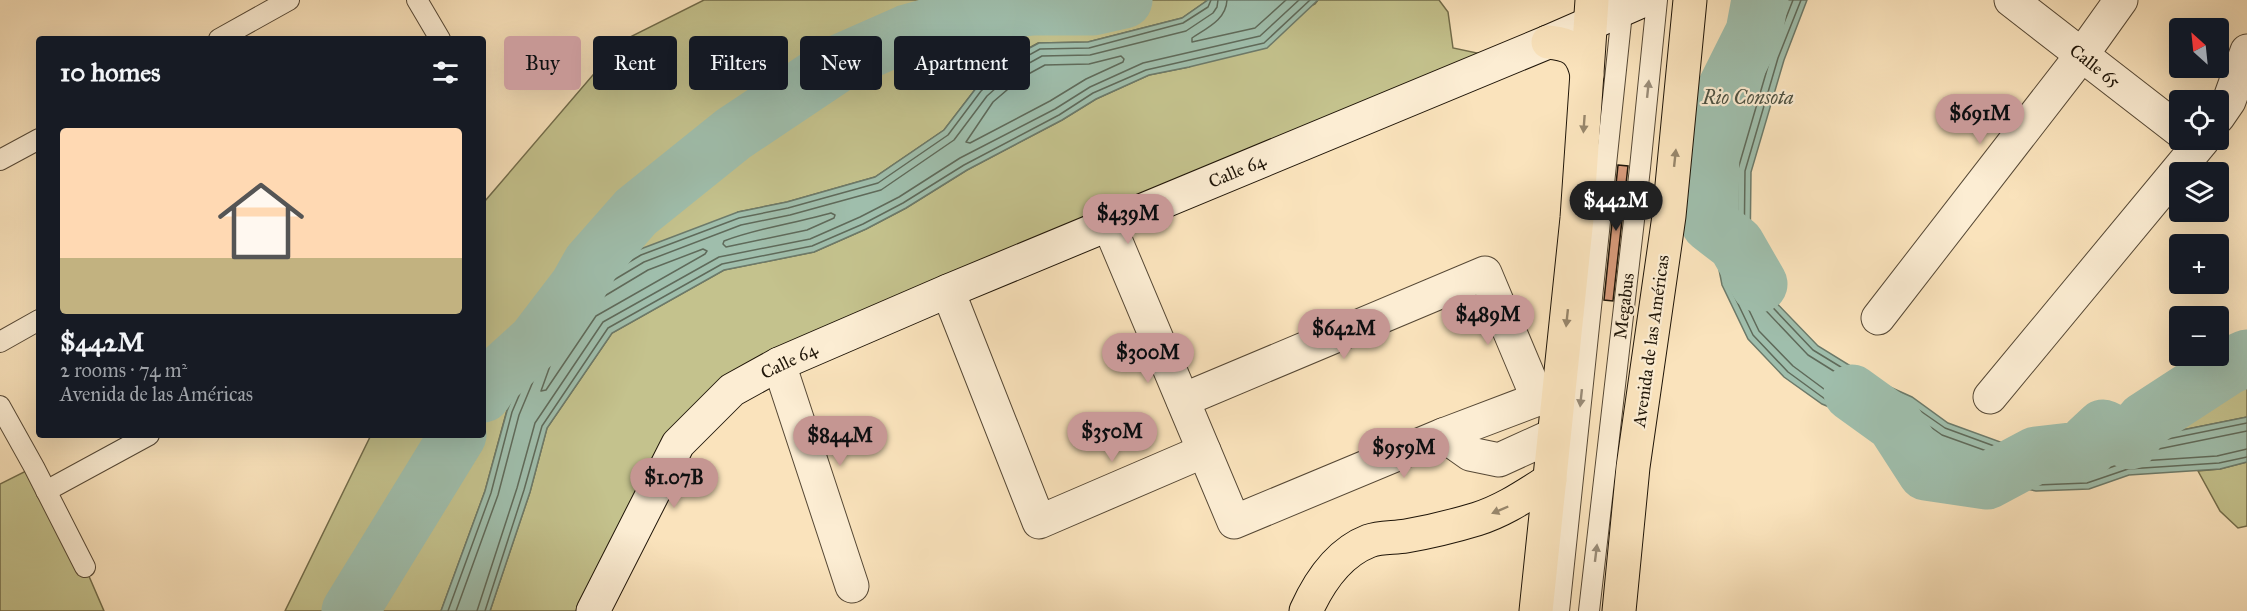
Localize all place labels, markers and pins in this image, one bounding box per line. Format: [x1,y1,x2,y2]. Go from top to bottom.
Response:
pin: $691M [1938,94,2022,145]
pin: $442M [1574,181,1658,232]
pin: $439M [1086,194,1170,245]
pin: $489M [1446,295,1530,346]
pin: $642M [1302,309,1386,360]
pin: $300M [1106,333,1190,384]
pin: $350M [1070,412,1154,463]
pin: $844M [798,416,882,467]
pin: $959M [1362,428,1446,479]
pin: $1.07B [625,458,723,509]

